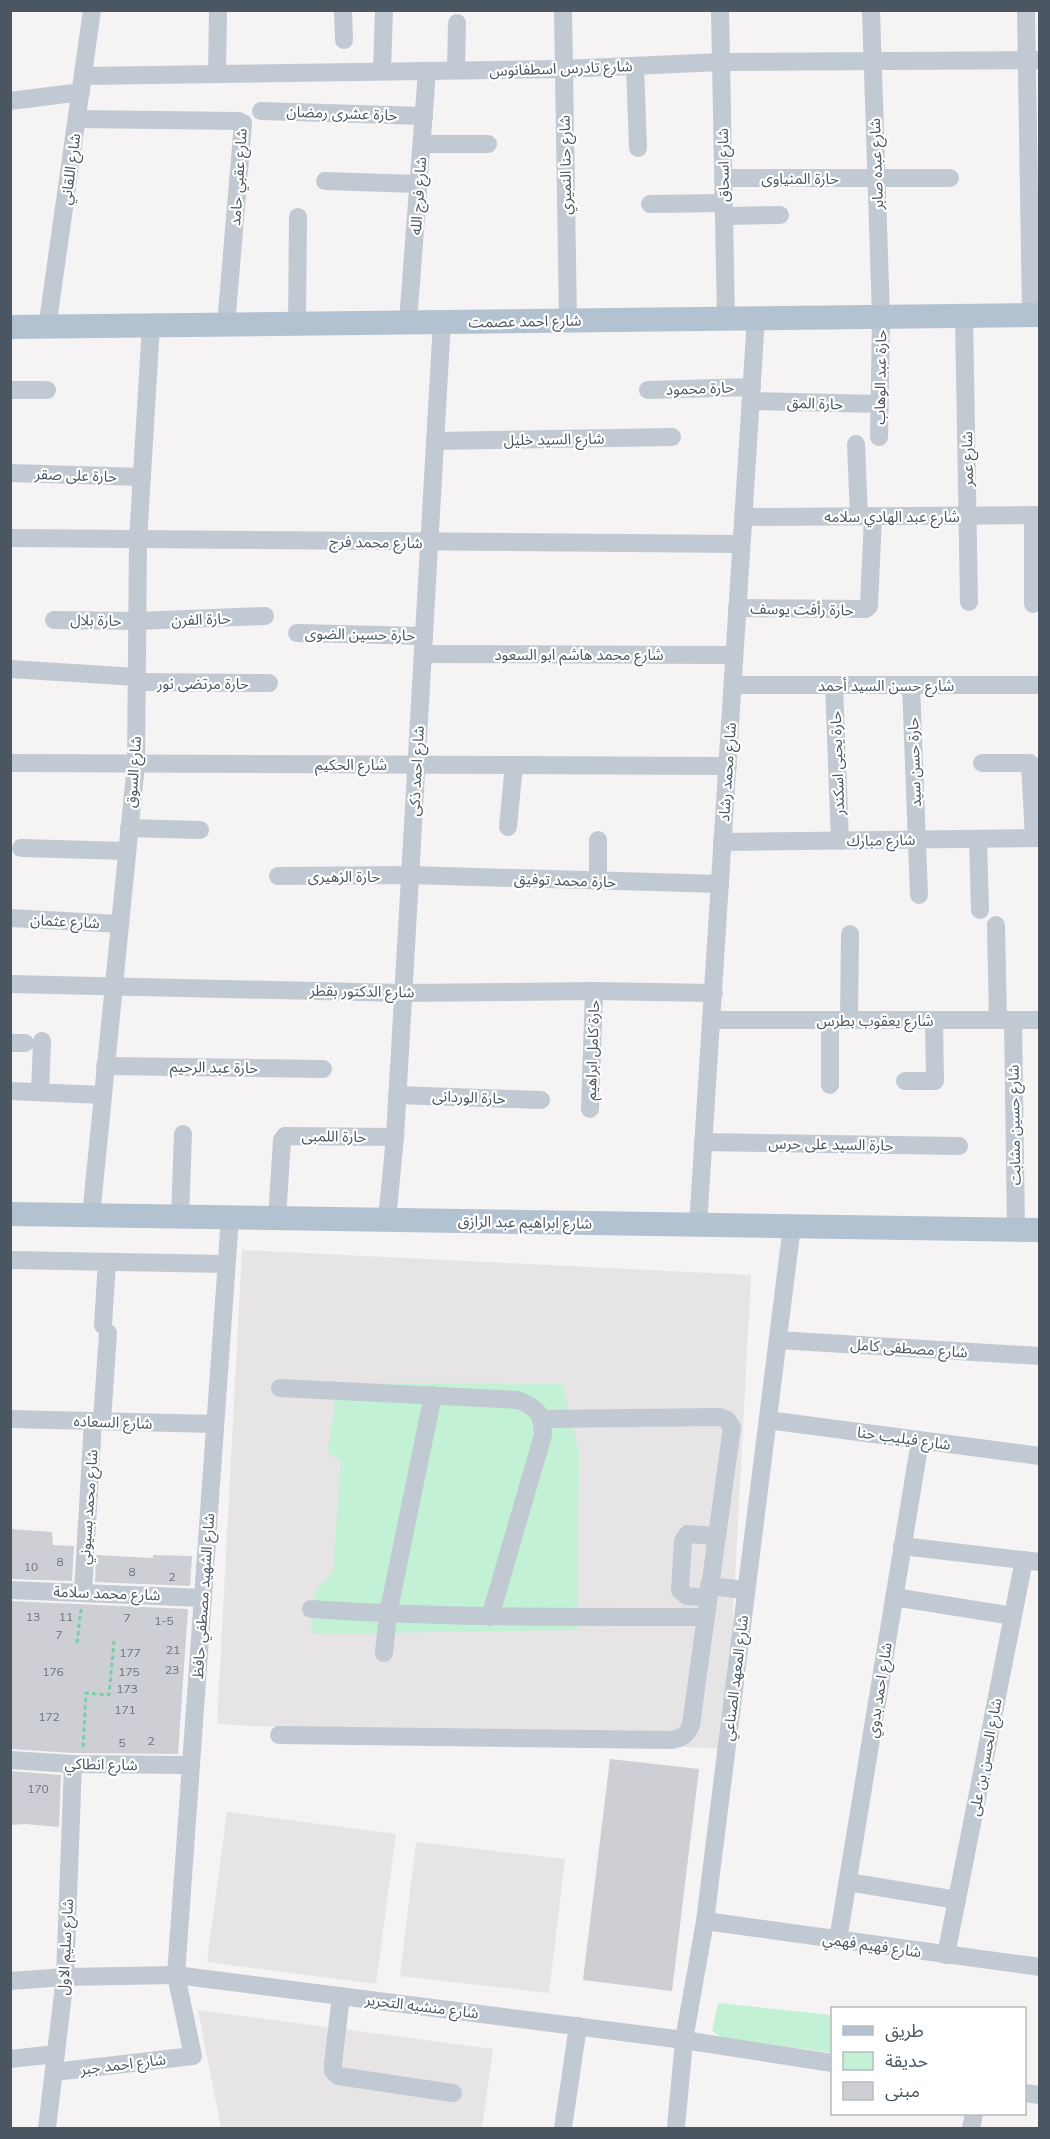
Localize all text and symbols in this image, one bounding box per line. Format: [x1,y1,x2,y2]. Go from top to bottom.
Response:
street label: شارع تادرس اسطفانوس [489,56,633,83]
street label: حارة عشرى رمضان [286,102,398,124]
street label: شارع حنا النميري [555,115,578,215]
street label: شارع عبده صابر [865,118,890,211]
street label: شارع عقبي حامد [225,128,254,226]
street label: شارع اسحاق [713,128,736,202]
street label: شارع اللقاني [56,132,87,206]
street label: شارع فرج الله [406,156,433,236]
street label: حارة المنياوى [761,169,839,188]
street label: شارع احمد عصمت [468,311,582,334]
street label: حارة عبد الوهاب [870,329,890,425]
street label: حارة محمود [665,377,735,399]
street label: حارة المق [786,393,844,414]
street label: شارع السيد خليل [503,429,605,452]
street label: شارع عمر [957,431,980,488]
street label: حارة على صقر [34,464,117,486]
street label: شارع عبد الهادي سلامه [824,507,960,529]
street label: شارع محمد فرج [329,532,423,555]
street label: حارة رأفت يوسف [750,599,854,619]
street label: حارة الفرن [171,608,231,630]
street label: حارة بلال [70,610,122,630]
street label: حارة حسين الضوى [305,624,415,644]
street label: شارع محمد هاشم ابو السعود [494,645,664,667]
street label: حارة مرتضى نور [156,674,249,693]
street label: شارع حسن السيد أحمد [818,676,954,698]
street label: حارة يحيى اسكندر [826,710,848,816]
street label: حارة حسن سيد [903,717,925,807]
street label: شارع محمد رشاد [714,721,743,822]
street label: شارع احمد ذكى [404,725,431,817]
street label: شارع السوق [121,735,148,809]
street label: شارع الحكيم [315,755,387,777]
street label: شارع مبارك [846,830,916,853]
street label: حارة الزهيرى [308,867,380,886]
street label: حارة محمد توفيق [514,869,617,892]
street label: شارع عثمان [30,910,100,935]
street label: شارع الدكتور بقطر [308,981,415,1004]
street label: حارة كامل ابراهيم [581,999,605,1101]
street label: شارع يعقوب بطرس [816,1011,934,1033]
street label: حارة عبد الرحيم [170,1057,258,1079]
street label: شارع حسين مشابت [1003,1064,1028,1185]
street label: حارة الوردانى [432,1086,506,1108]
street label: حارة اللمبى [301,1126,367,1146]
street label: حارة السيد على حرس [768,1133,894,1155]
street label: شارع ابراهيم عبد الرازق [458,1211,593,1236]
street label: شارع مصطفى كامل [849,1334,969,1365]
street label: شارع السعاده [73,1411,153,1436]
street label: شارع فيليب حنا [856,1422,952,1457]
street label: شارع محمد بسيوني [74,1448,105,1566]
street label: شارع الشهيد مصطفي حافظ [188,1512,221,1680]
house number: 8 [56,1554,64,1569]
house number: 10 [24,1559,38,1574]
house number: 8 [128,1564,136,1579]
house number: 2 [168,1569,176,1584]
street label: شارع محمد سلامة [53,1582,161,1607]
house number: 13 [26,1609,40,1624]
house number: 11 [59,1609,73,1624]
house number: 7 [123,1610,131,1625]
house number: 1-5 [154,1613,174,1628]
street label: شارع المعهد الصناعي [718,1614,755,1742]
house number: 7 [55,1627,63,1642]
street label: شارع احمد بدوي [862,1641,899,1739]
house number: 21 [166,1642,180,1657]
house number: 177 [119,1645,141,1660]
house number: 23 [165,1662,179,1677]
house number: 176 [42,1664,64,1679]
house number: 175 [118,1664,140,1679]
house number: 173 [116,1681,138,1696]
street label: شارع الحسن بن على [964,1696,1009,1818]
house number: 171 [114,1702,136,1717]
house number: 172 [38,1709,60,1724]
house number: 2 [147,1733,155,1748]
house number: 5 [118,1735,126,1750]
street label: شارع انطاكي [64,1754,138,1777]
house number: 170 [27,1781,49,1796]
street label: شارع سليم الاول [53,1898,80,1996]
street label: شارع فهيم فهمي [821,1929,923,1964]
street label: شارع منشيه التحرير [363,1989,480,2025]
legend [831,2007,1026,2115]
text: طريق [885,2019,924,2042]
street label: شارع احمد جبر [78,2049,167,2082]
text: حديقة [885,2049,928,2072]
text: مبنى [885,2079,920,2102]

